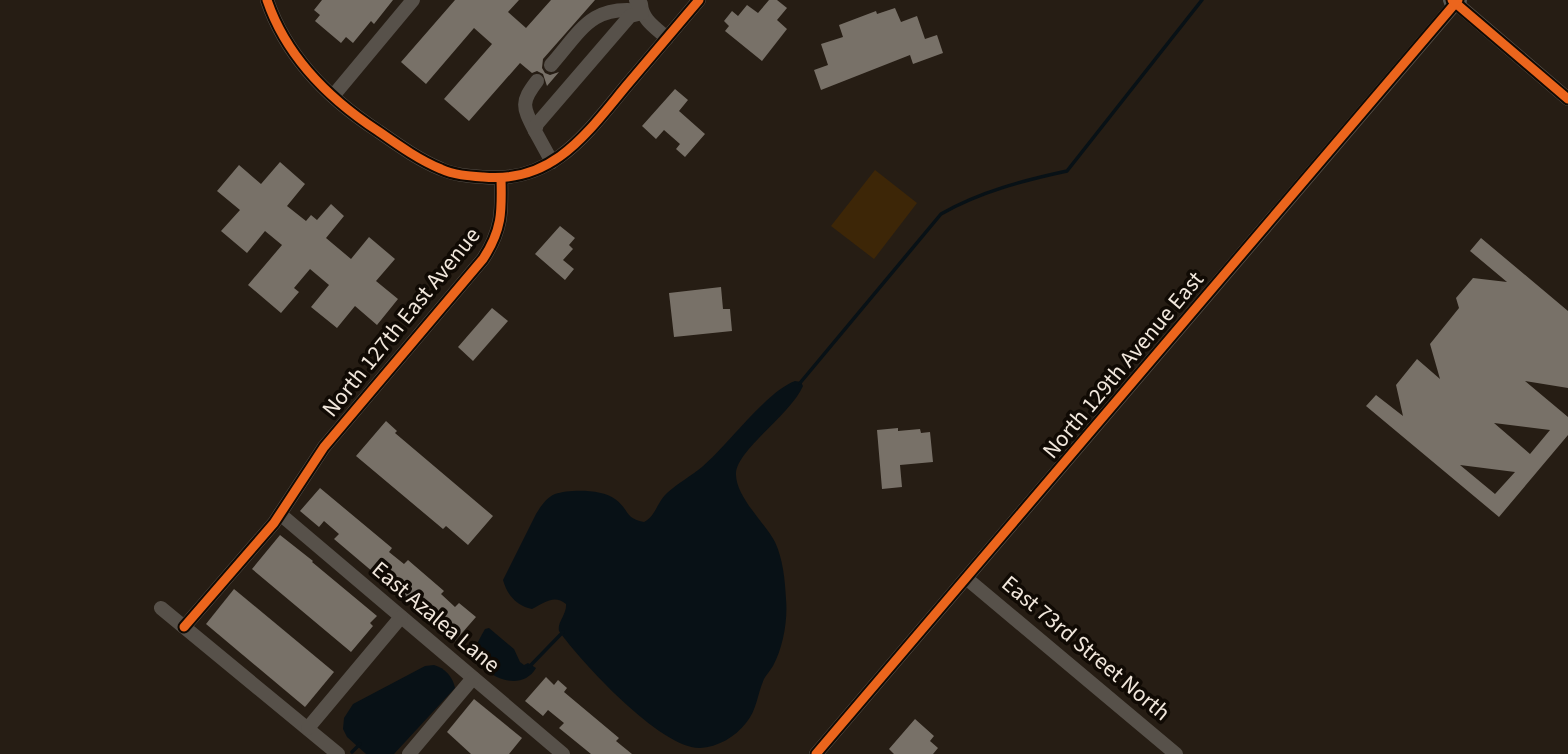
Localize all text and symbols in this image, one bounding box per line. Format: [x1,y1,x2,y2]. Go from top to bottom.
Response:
street label: North 127th East Avenue [314,220,488,424]
street label: North 129th Avenue East [1035,264,1211,466]
street label: East Azalea Lane [365,553,507,681]
street label: East 73rd Street North [995,568,1177,728]

